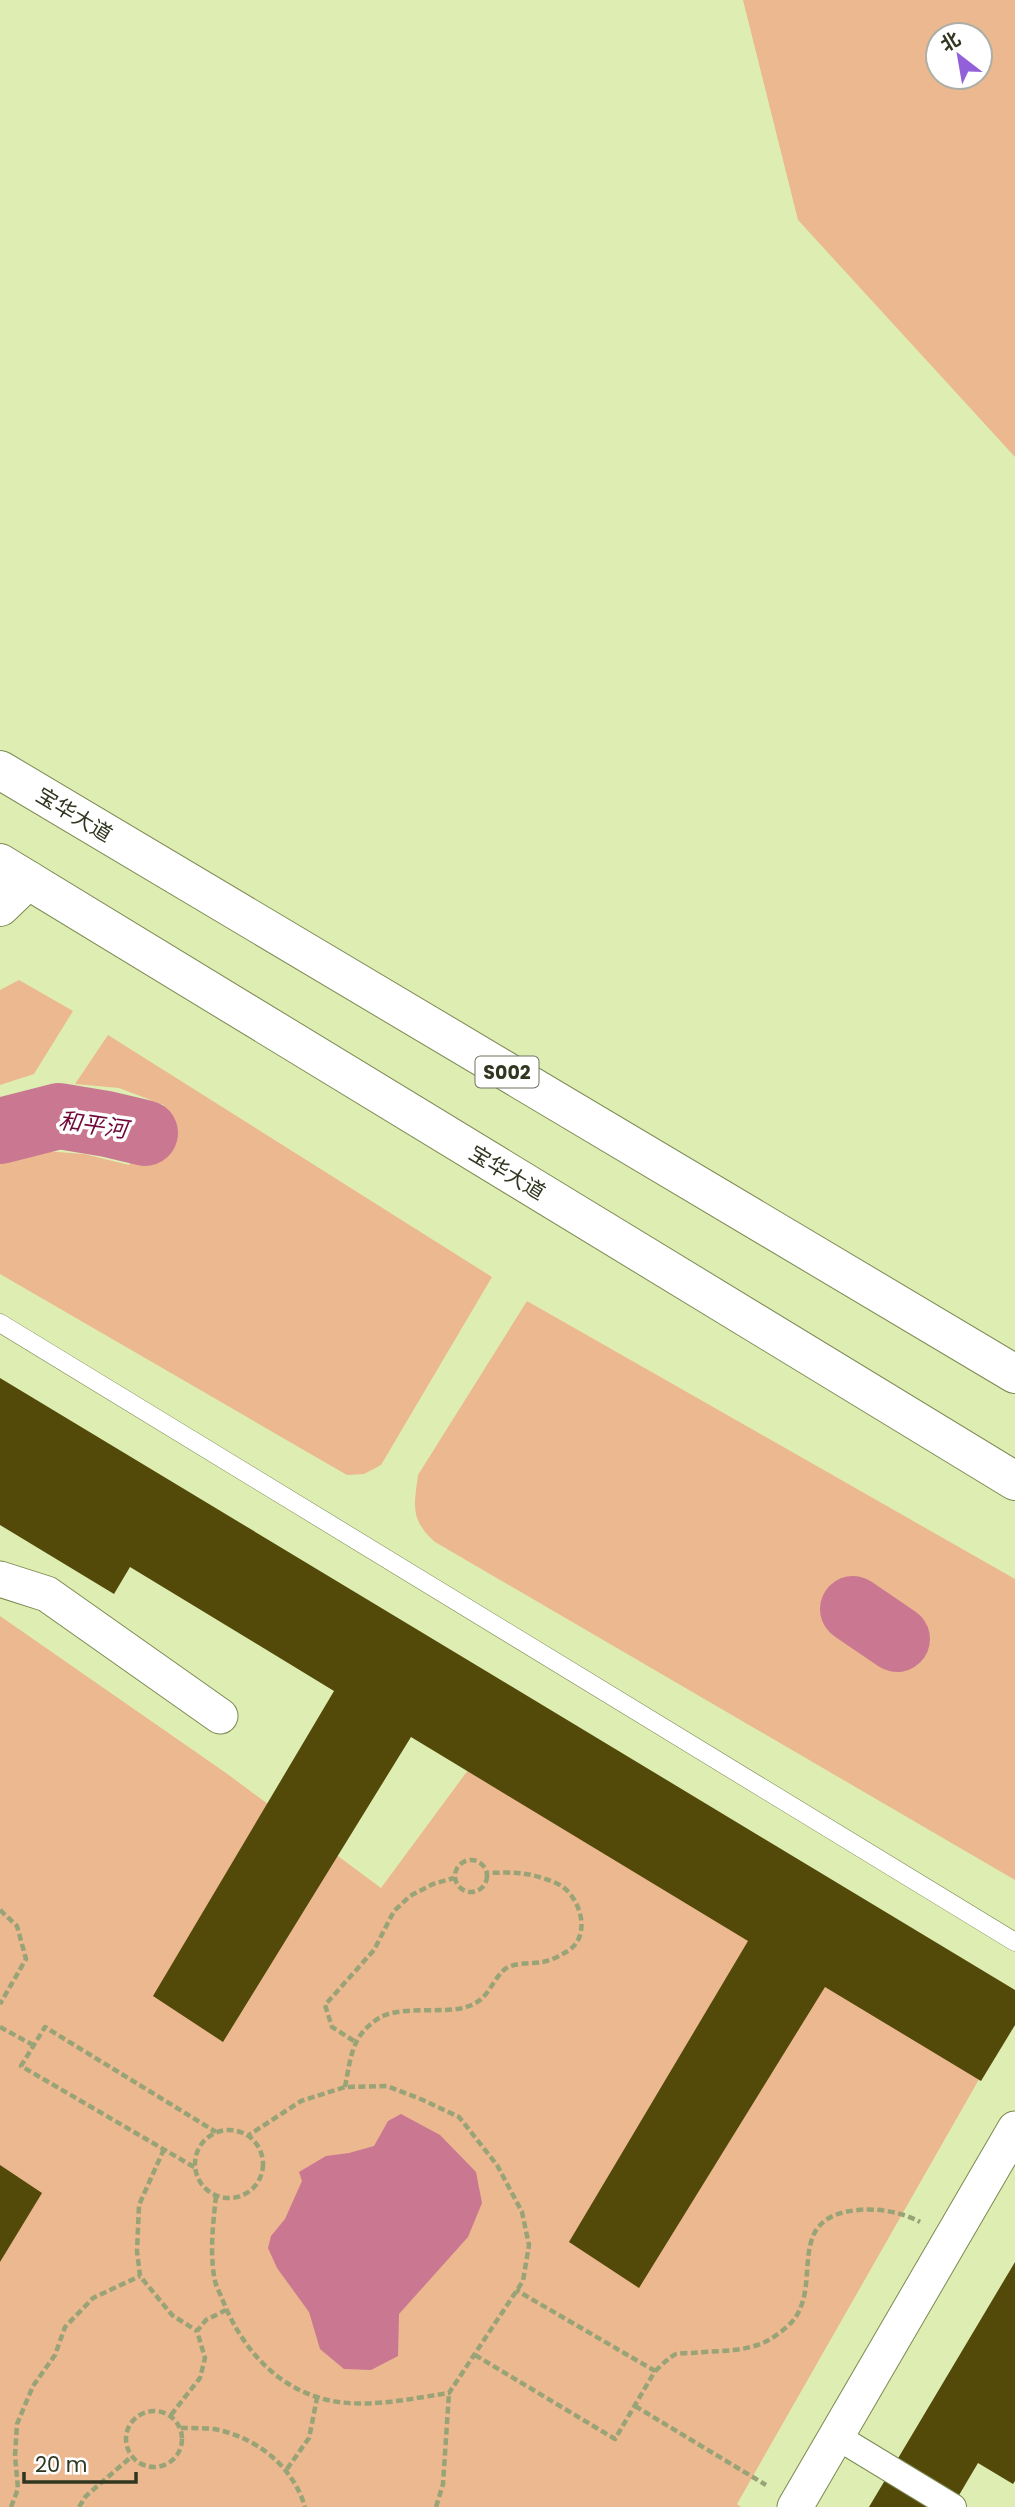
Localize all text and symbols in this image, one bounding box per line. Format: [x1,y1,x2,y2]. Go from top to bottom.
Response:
north arrow [924,21,994,91]
text: 北 [935,25,966,58]
street label: 宝华大道 [31,781,118,849]
road number: S002 [476,1056,538,1088]
water label: 和平河 [57,1104,133,1146]
street label: 宝华大道 [464,1139,551,1207]
scale bar [24,2440,136,2484]
text: 20 m [35,2450,88,2479]

